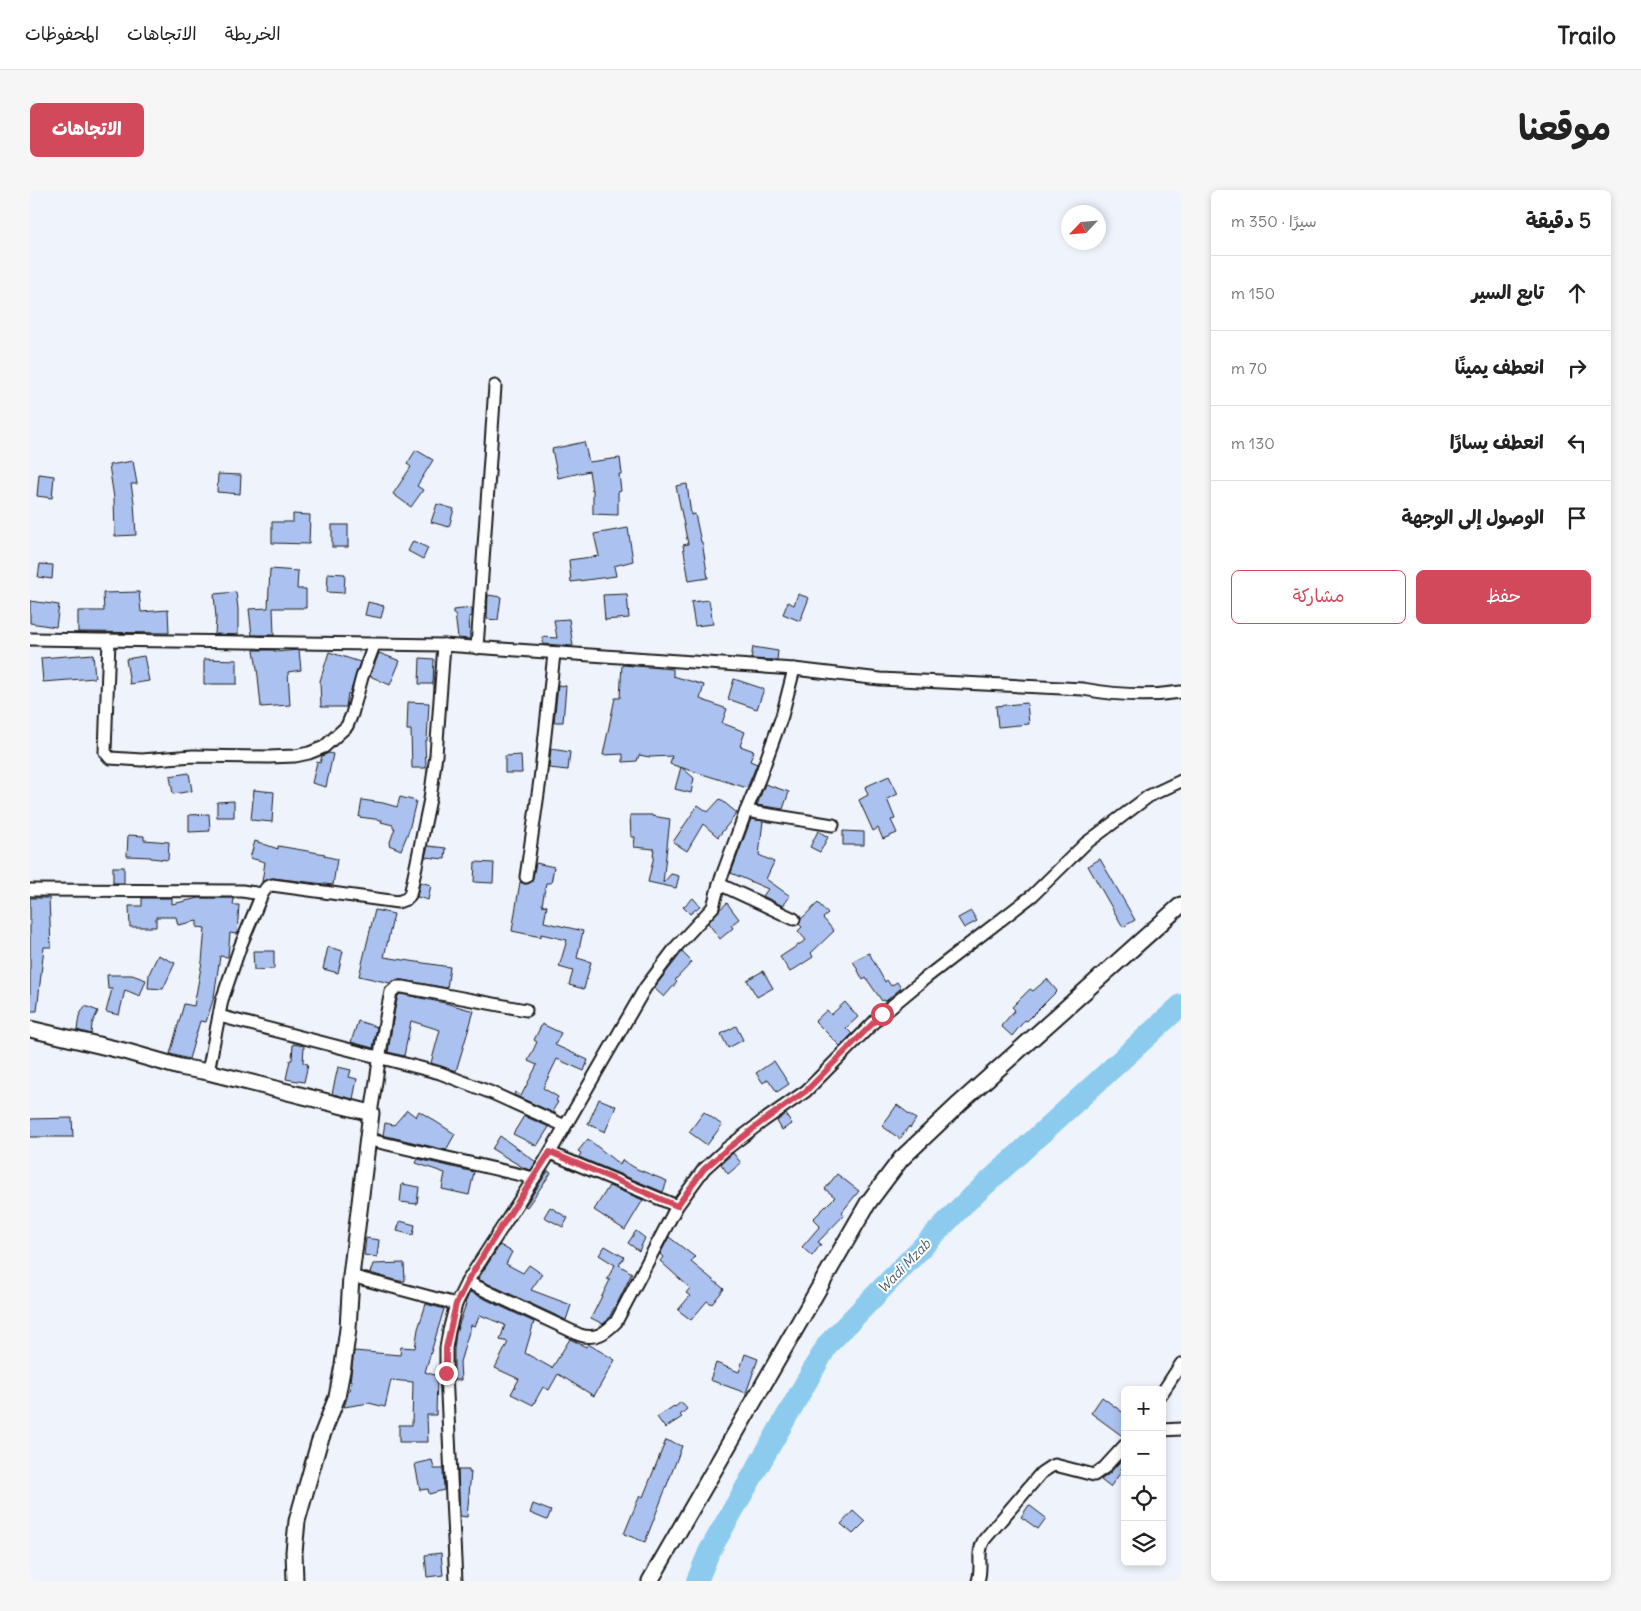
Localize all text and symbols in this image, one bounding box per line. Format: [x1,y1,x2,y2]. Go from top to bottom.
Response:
text: Trailo [1558,20,1616,50]
text: المحفوظات [25,22,99,45]
text: الاتجاهات [127,22,197,45]
text: الخريطة [225,22,281,45]
button: الاتجاهات [30,103,144,157]
text: موقعنا [1518,105,1611,149]
north arrow [1061,205,1106,250]
text: 5 دقيقة [1525,207,1591,234]
text: سيرًا · 350 m [1231,211,1317,231]
icon: ahead [1563,279,1591,307]
text: تابع السير [1472,280,1544,304]
text: 150 m [1231,283,1275,303]
icon: right [1563,354,1591,382]
text: انعطف يمينًا [1455,355,1544,379]
text: 70 m [1231,358,1267,378]
icon: left [1563,429,1591,457]
text: انعطف يسارًا [1450,430,1544,454]
text: 130 m [1231,433,1275,453]
icon: arrive [1563,504,1591,532]
text: الوصول إلى الوجهة [1401,505,1544,529]
button: مشاركة [1231,570,1406,624]
button: حفظ [1416,570,1591,624]
route start [871,1003,894,1026]
water label: Wadi Mzab [874,1234,935,1297]
route end [435,1362,458,1385]
map controls [1121,1386,1166,1566]
button: + [1121,1386,1166,1431]
button: − [1121,1431,1166,1476]
button: locate [1121,1476,1166,1521]
button: layers [1121,1521,1166,1566]

